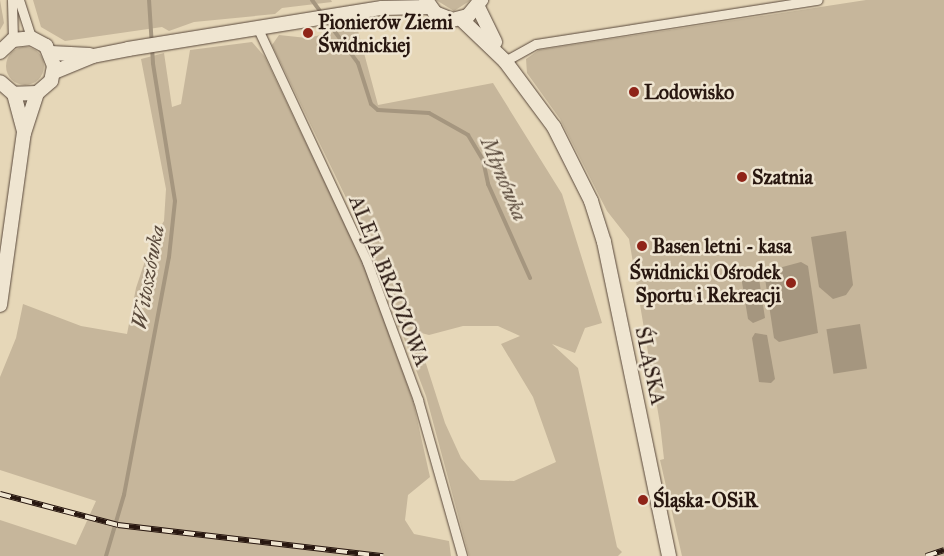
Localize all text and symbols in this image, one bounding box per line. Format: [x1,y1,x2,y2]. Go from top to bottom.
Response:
place label: Pionierów Ziemi Świdnickiej [318,10,453,57]
marker: Pionierów Ziemi Świdnickiej [302,27,314,39]
place label: Lodowisko [644,80,734,104]
marker: Lodowisko [628,86,640,98]
water label: Młynówka [475,133,533,225]
place label: Szatnia [752,165,813,189]
marker: Szatnia [736,171,748,183]
street label: ALEJA BRZOZOWA [344,192,434,370]
water label: Witoszówka [126,223,170,331]
place label: Basen letni - kasa [652,234,792,258]
marker: Basen letni - kasa [636,240,648,252]
place label: Świdnicki Ośrodek Sportu i Rekreacji [630,260,781,307]
marker: Świdnicki Ośrodek Sportu i Rekreacji [785,277,797,289]
street label: ŚLĄSKA [630,325,670,407]
place label: Śląska-OSiR [653,488,758,512]
marker: Śląska-OSiR [637,494,649,506]

